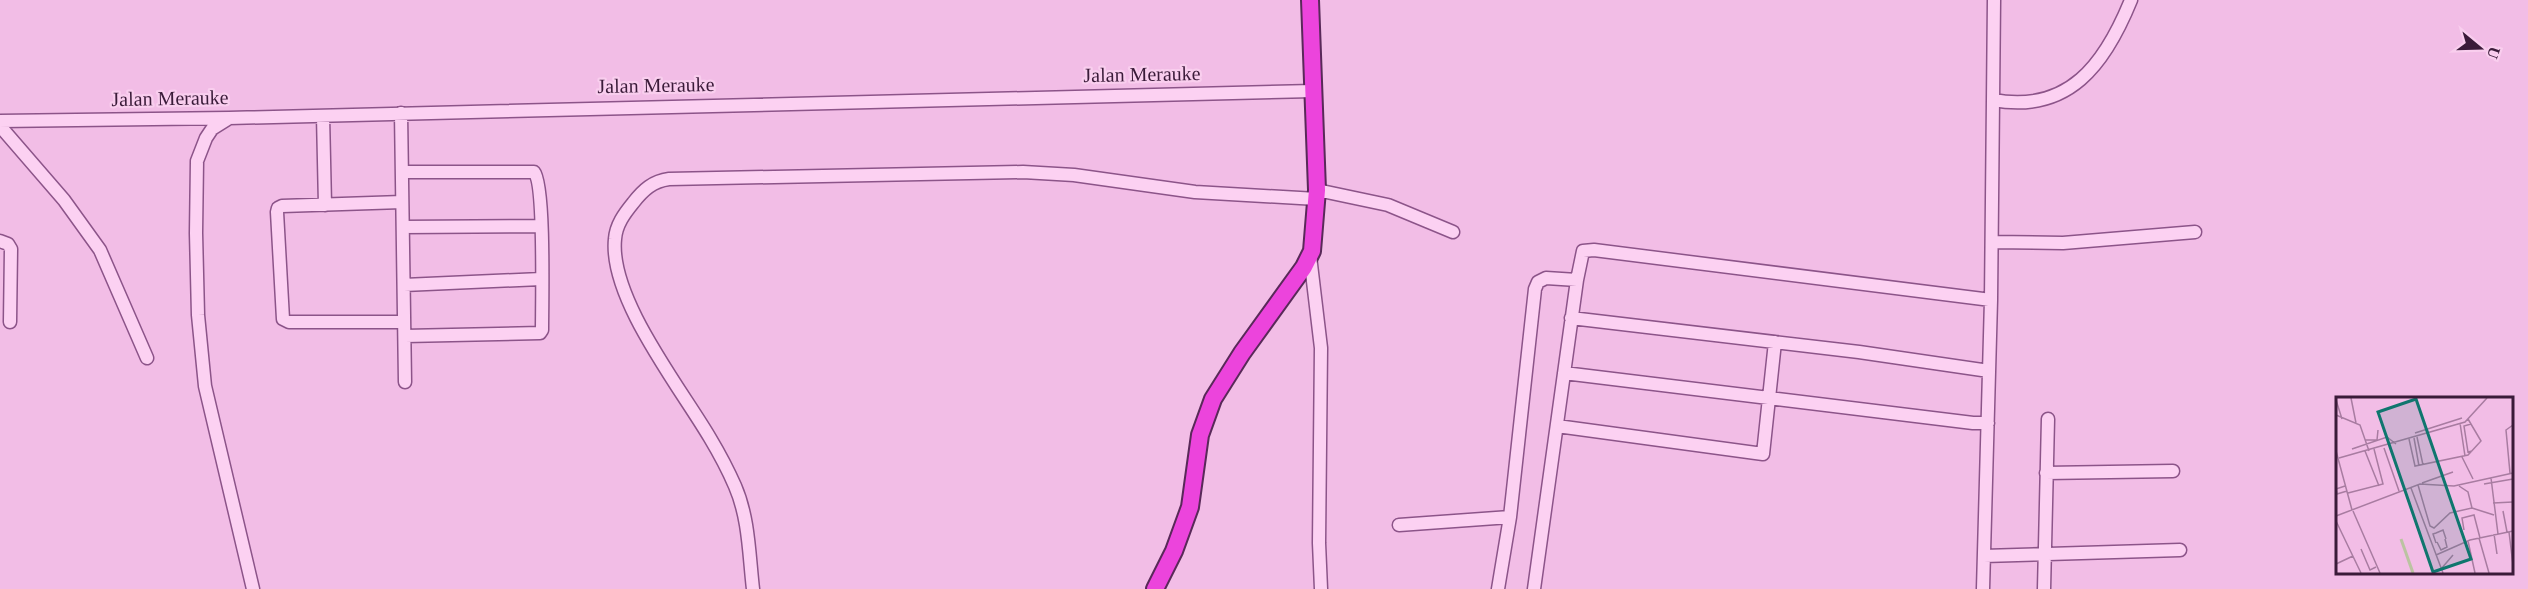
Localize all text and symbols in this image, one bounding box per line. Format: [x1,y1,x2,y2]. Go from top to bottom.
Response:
north arrow [2450,18,2510,78]
text: U [2484,44,2504,61]
street label: Jalan Merauke [1083,62,1201,86]
street label: Jalan Merauke [597,73,715,97]
street label: Jalan Merauke [111,86,229,110]
inset map [2336,397,2513,574]

